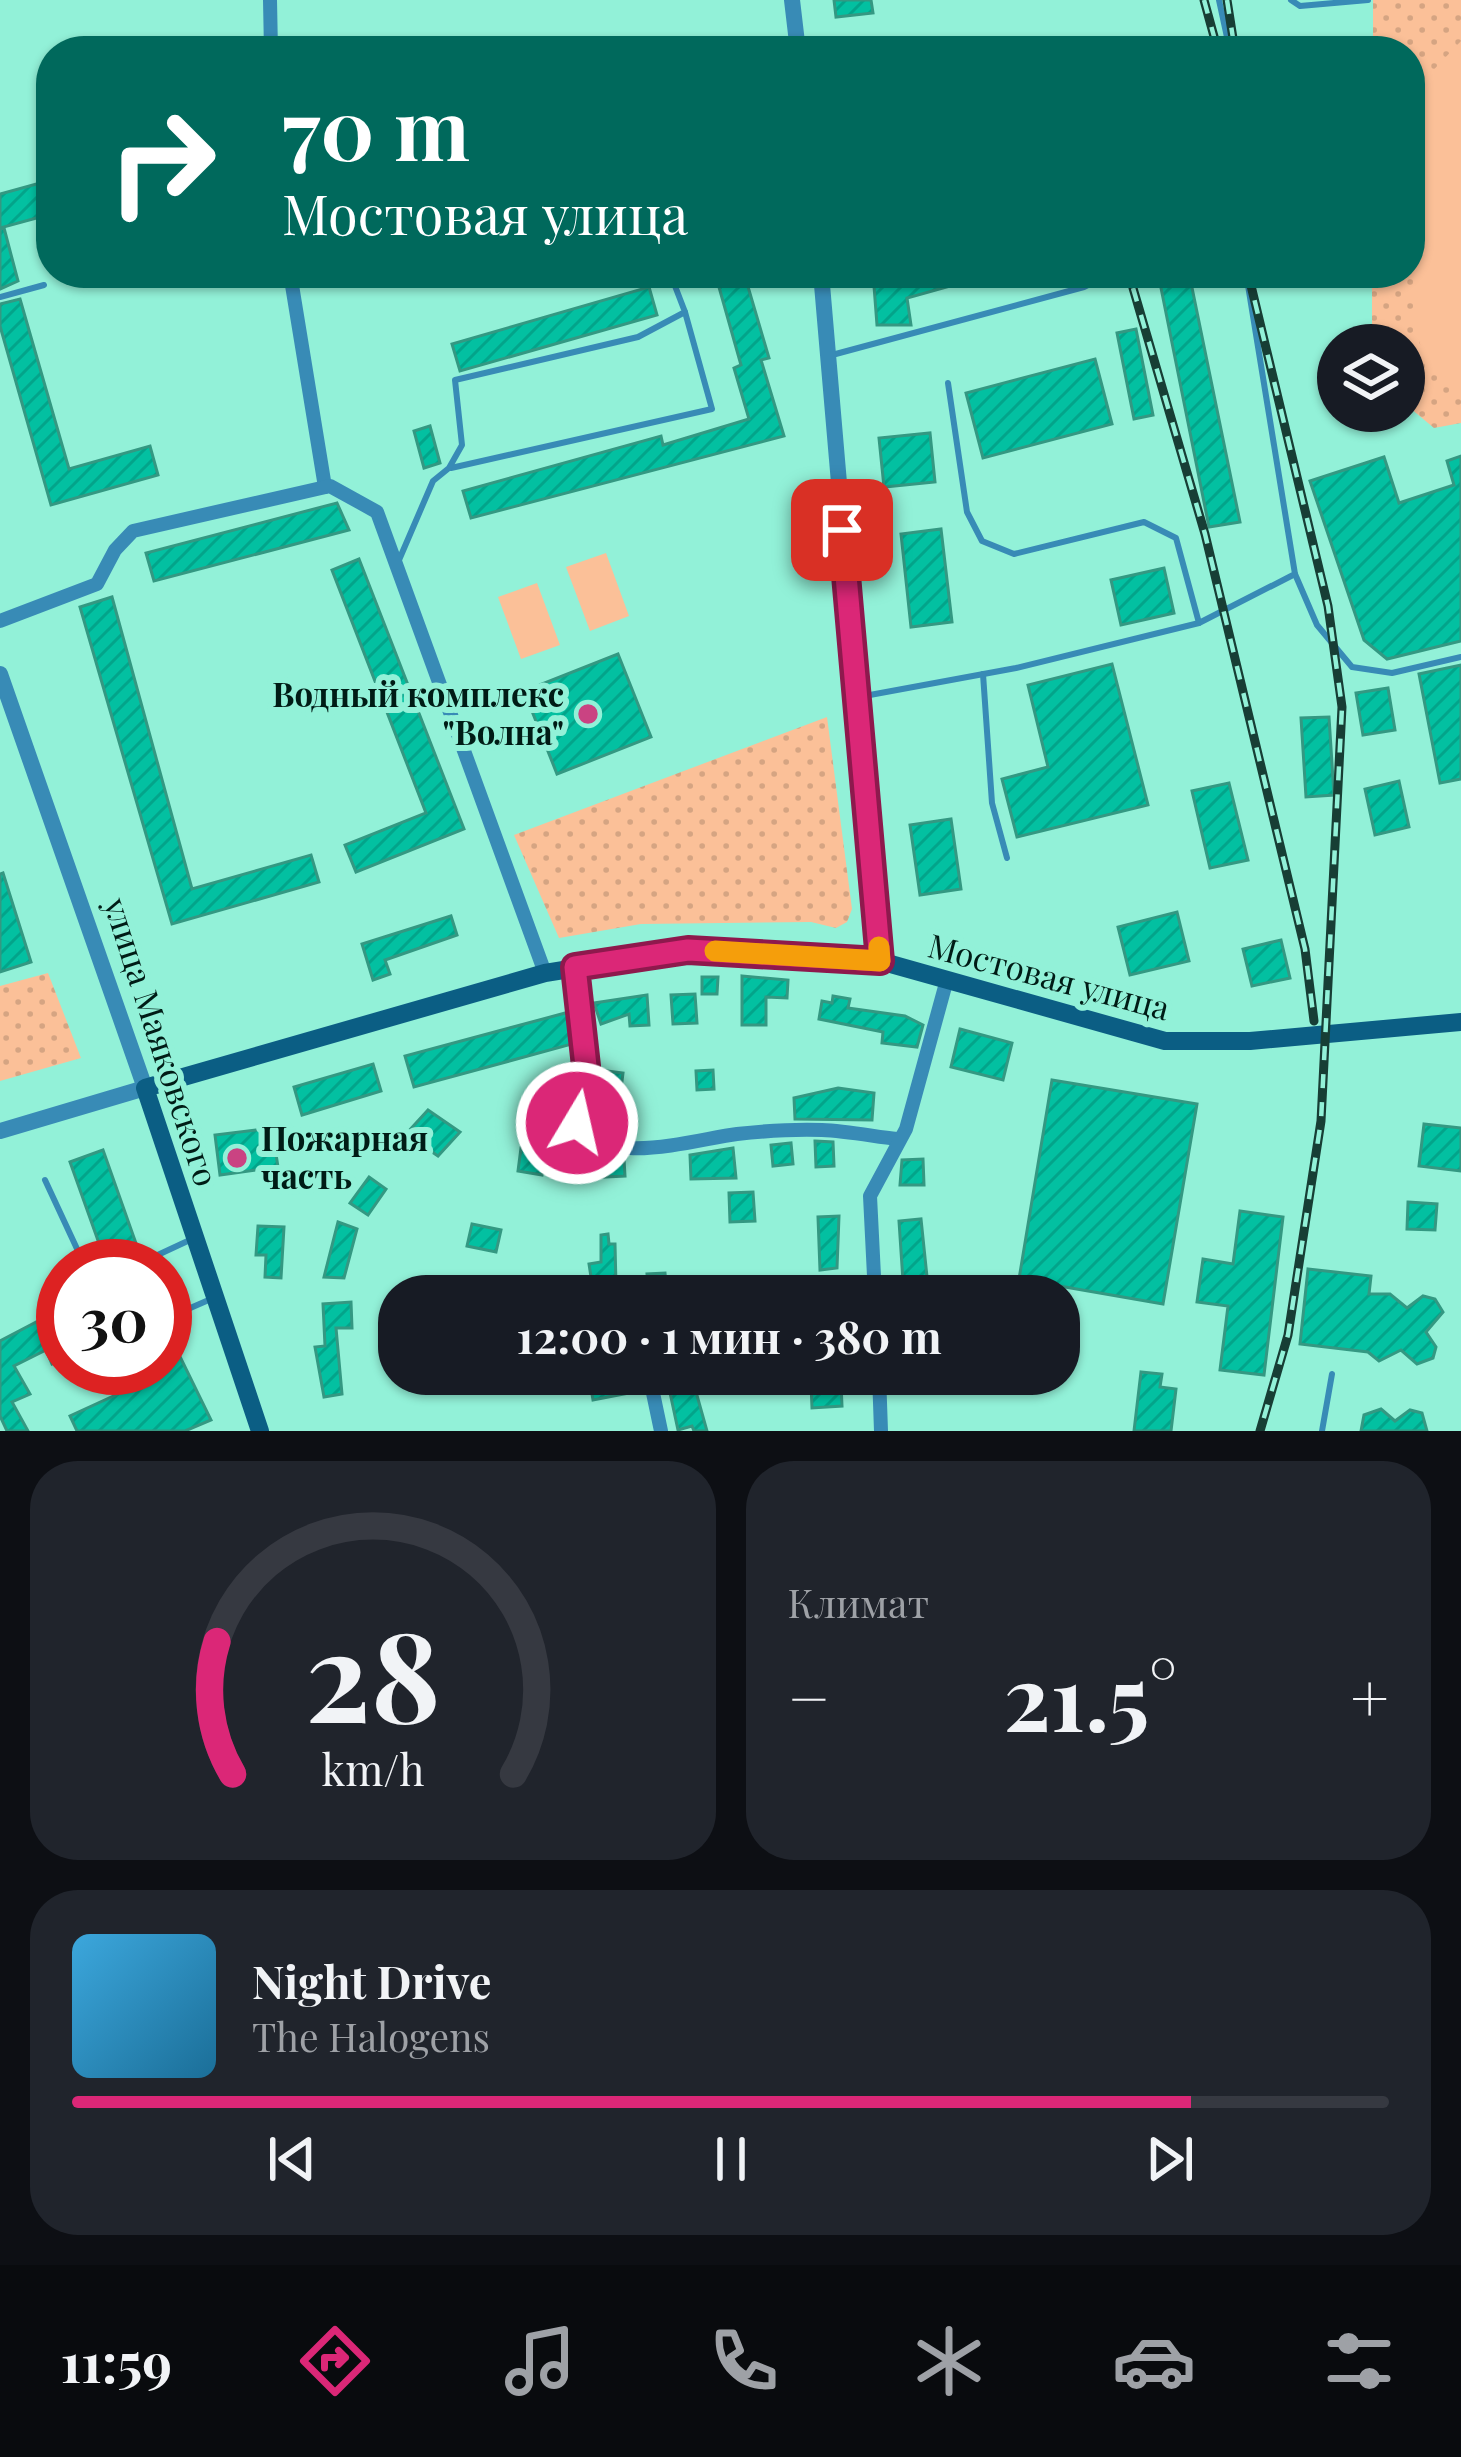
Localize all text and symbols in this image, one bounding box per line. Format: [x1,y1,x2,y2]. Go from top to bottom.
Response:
text: 70 m [282,70,470,182]
icon: right [84,84,240,240]
text: Мостовая улица [282,177,688,249]
map controls [1317,324,1425,432]
button: layers [1317,324,1425,432]
pin [791,479,893,581]
icon: arrive [809,497,875,563]
place label: Водный комплекс "Волна" [272,671,564,753]
marker: Водный комплекс "Волна" [575,701,601,727]
street label: улица Маяковского [95,891,230,1191]
street label: Мостовая улица [924,922,1176,1029]
position arrow [514,1060,640,1186]
place label: Пожарная часть [261,1115,428,1197]
marker: Пожарная часть [224,1145,250,1171]
speed limit sign: 30 [36,1239,192,1395]
text: 12:00 · 1 мин · 380 m [516,1305,942,1365]
text: Климат [788,1576,929,1628]
text: 28 [305,1588,440,1754]
text: 21.5° [1003,1635,1177,1755]
text: − [788,1652,830,1740]
text: + [1350,1652,1389,1740]
text: km/h [321,1739,424,1796]
text: Night Drive [252,1950,491,2010]
text: The Halogens [252,2010,490,2062]
icon: previous [259,2126,325,2192]
icon: pause [698,2126,764,2192]
icon: next [1137,2126,1203,2192]
icon: directions [293,2319,377,2403]
icon: music [498,2319,582,2403]
icon: phone [702,2319,786,2403]
icon: climate [907,2319,991,2403]
icon: car [1112,2319,1196,2403]
icon: filters [1317,2319,1401,2403]
text: 11:59 [60,2325,172,2397]

